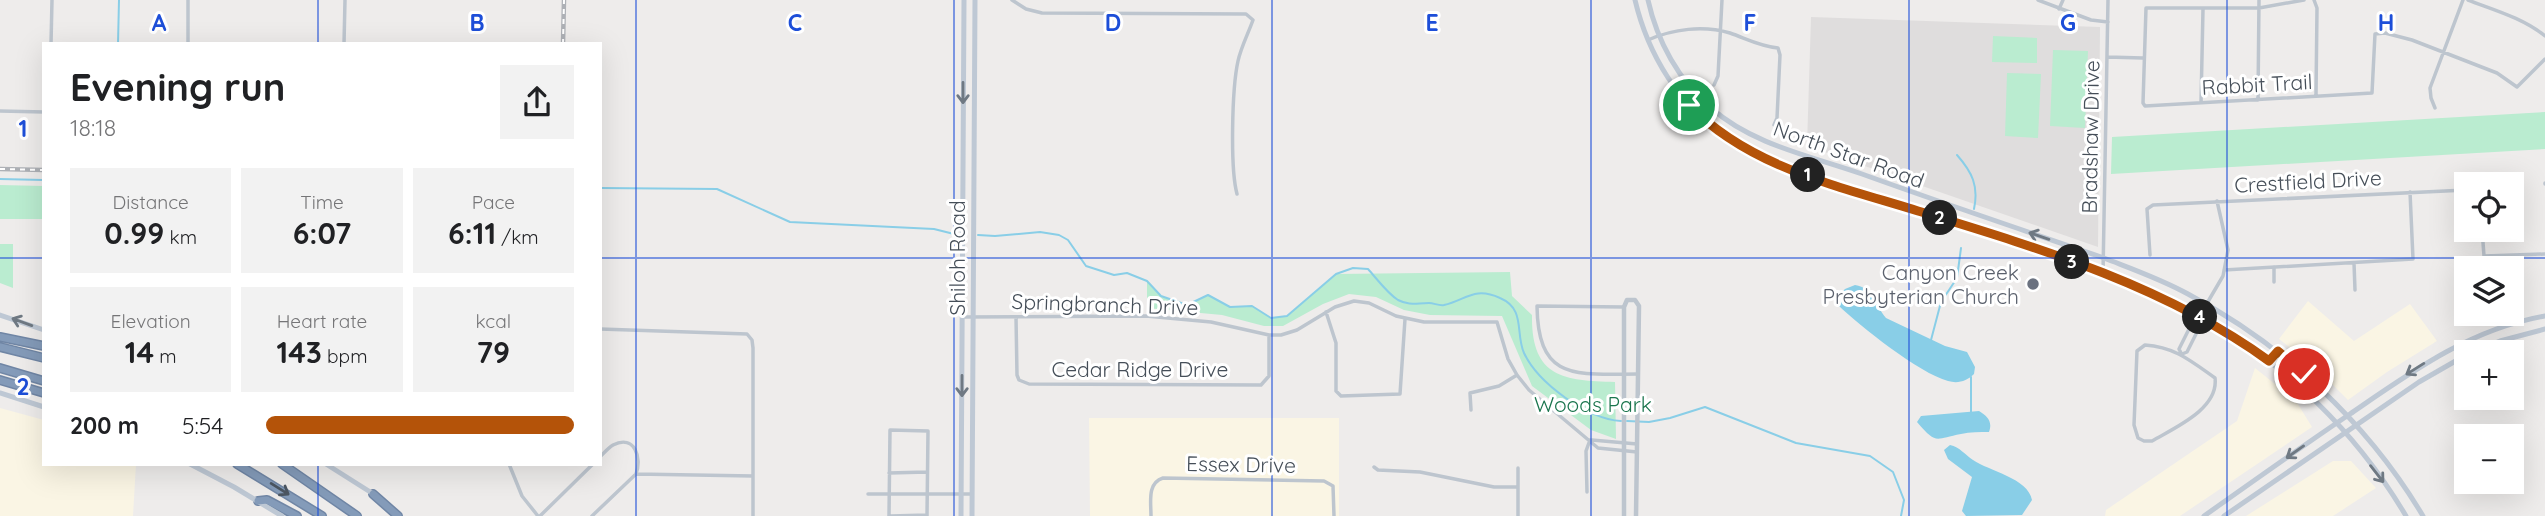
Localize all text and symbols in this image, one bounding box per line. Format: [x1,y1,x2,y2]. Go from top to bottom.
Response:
text: A [152,8,167,37]
text: B [469,8,485,37]
text: C [788,8,802,37]
text: D [1105,8,1121,37]
text: E [1425,8,1439,37]
text: F [1744,8,1756,37]
text: G [2060,8,2076,37]
text: H [2378,8,2394,37]
street label: Bradshaw Drive [2076,60,2104,214]
text: Evening run [70,63,285,111]
button: share [500,65,574,139]
street label: Rabbit Trail [2201,68,2313,100]
pin [1659,75,1719,135]
one-way arrow [956,81,970,104]
icon: arrive [1670,86,1708,124]
text: 18:18 [70,113,116,142]
text: 1 [19,114,27,143]
street label: North Star Road [1770,115,1928,193]
pin: 1 [1790,158,1826,192]
text: 1 [1804,162,1811,186]
street label: Crestfield Drive [2234,164,2382,198]
map controls [2454,172,2524,494]
button: locate [2454,172,2524,242]
text: Distance [113,190,189,214]
text: Time [300,190,344,214]
text: Pace [472,190,515,214]
street label: Shiloh Road [944,200,970,316]
pin: 2 [1923,200,1958,235]
text: 2 [1934,205,1945,229]
text: 0.99 [104,214,164,252]
text: 6:07 [293,214,351,252]
text: 6:11 [448,214,496,252]
text: km [164,225,197,249]
text: /km [496,225,539,249]
one-way arrow [2028,229,2050,242]
pin: 3 [2054,244,2090,280]
text: 3 [2066,249,2077,273]
button: layers [2454,256,2524,326]
place label: Canyon Creek Presbyterian Church [1822,259,2019,309]
marker: Canyon Creek Presbyterian Church [2025,276,2041,292]
street label: Springbranch Drive [1011,288,1199,320]
pin: 4 [2182,300,2218,334]
text: 4 [2194,304,2205,328]
text: Elevation [111,309,191,333]
text: Heart rate [277,309,367,333]
text: kcal [476,309,511,333]
one-way arrow [11,315,33,327]
text: 14 [125,333,154,371]
text: 143 [277,333,322,371]
text: 79 [477,333,510,371]
button: + [2454,340,2524,410]
text: m [154,344,177,368]
text: bpm [322,344,367,368]
pin [2274,344,2334,404]
icon: check [2285,355,2323,393]
street label: Cedar Ridge Drive [1052,356,1228,382]
one-way arrow [2406,363,2426,377]
text: 2 [16,372,30,401]
one-way arrow [955,374,969,397]
park label: Woods Park [1534,391,1652,417]
text: 200 m [70,411,139,440]
text: 5:54 [182,411,224,440]
button: − [2454,424,2524,494]
one-way arrow [2286,445,2305,459]
street label: Essex Drive [1186,450,1296,478]
one-way arrow [2369,464,2384,482]
one-way arrow [270,482,290,496]

